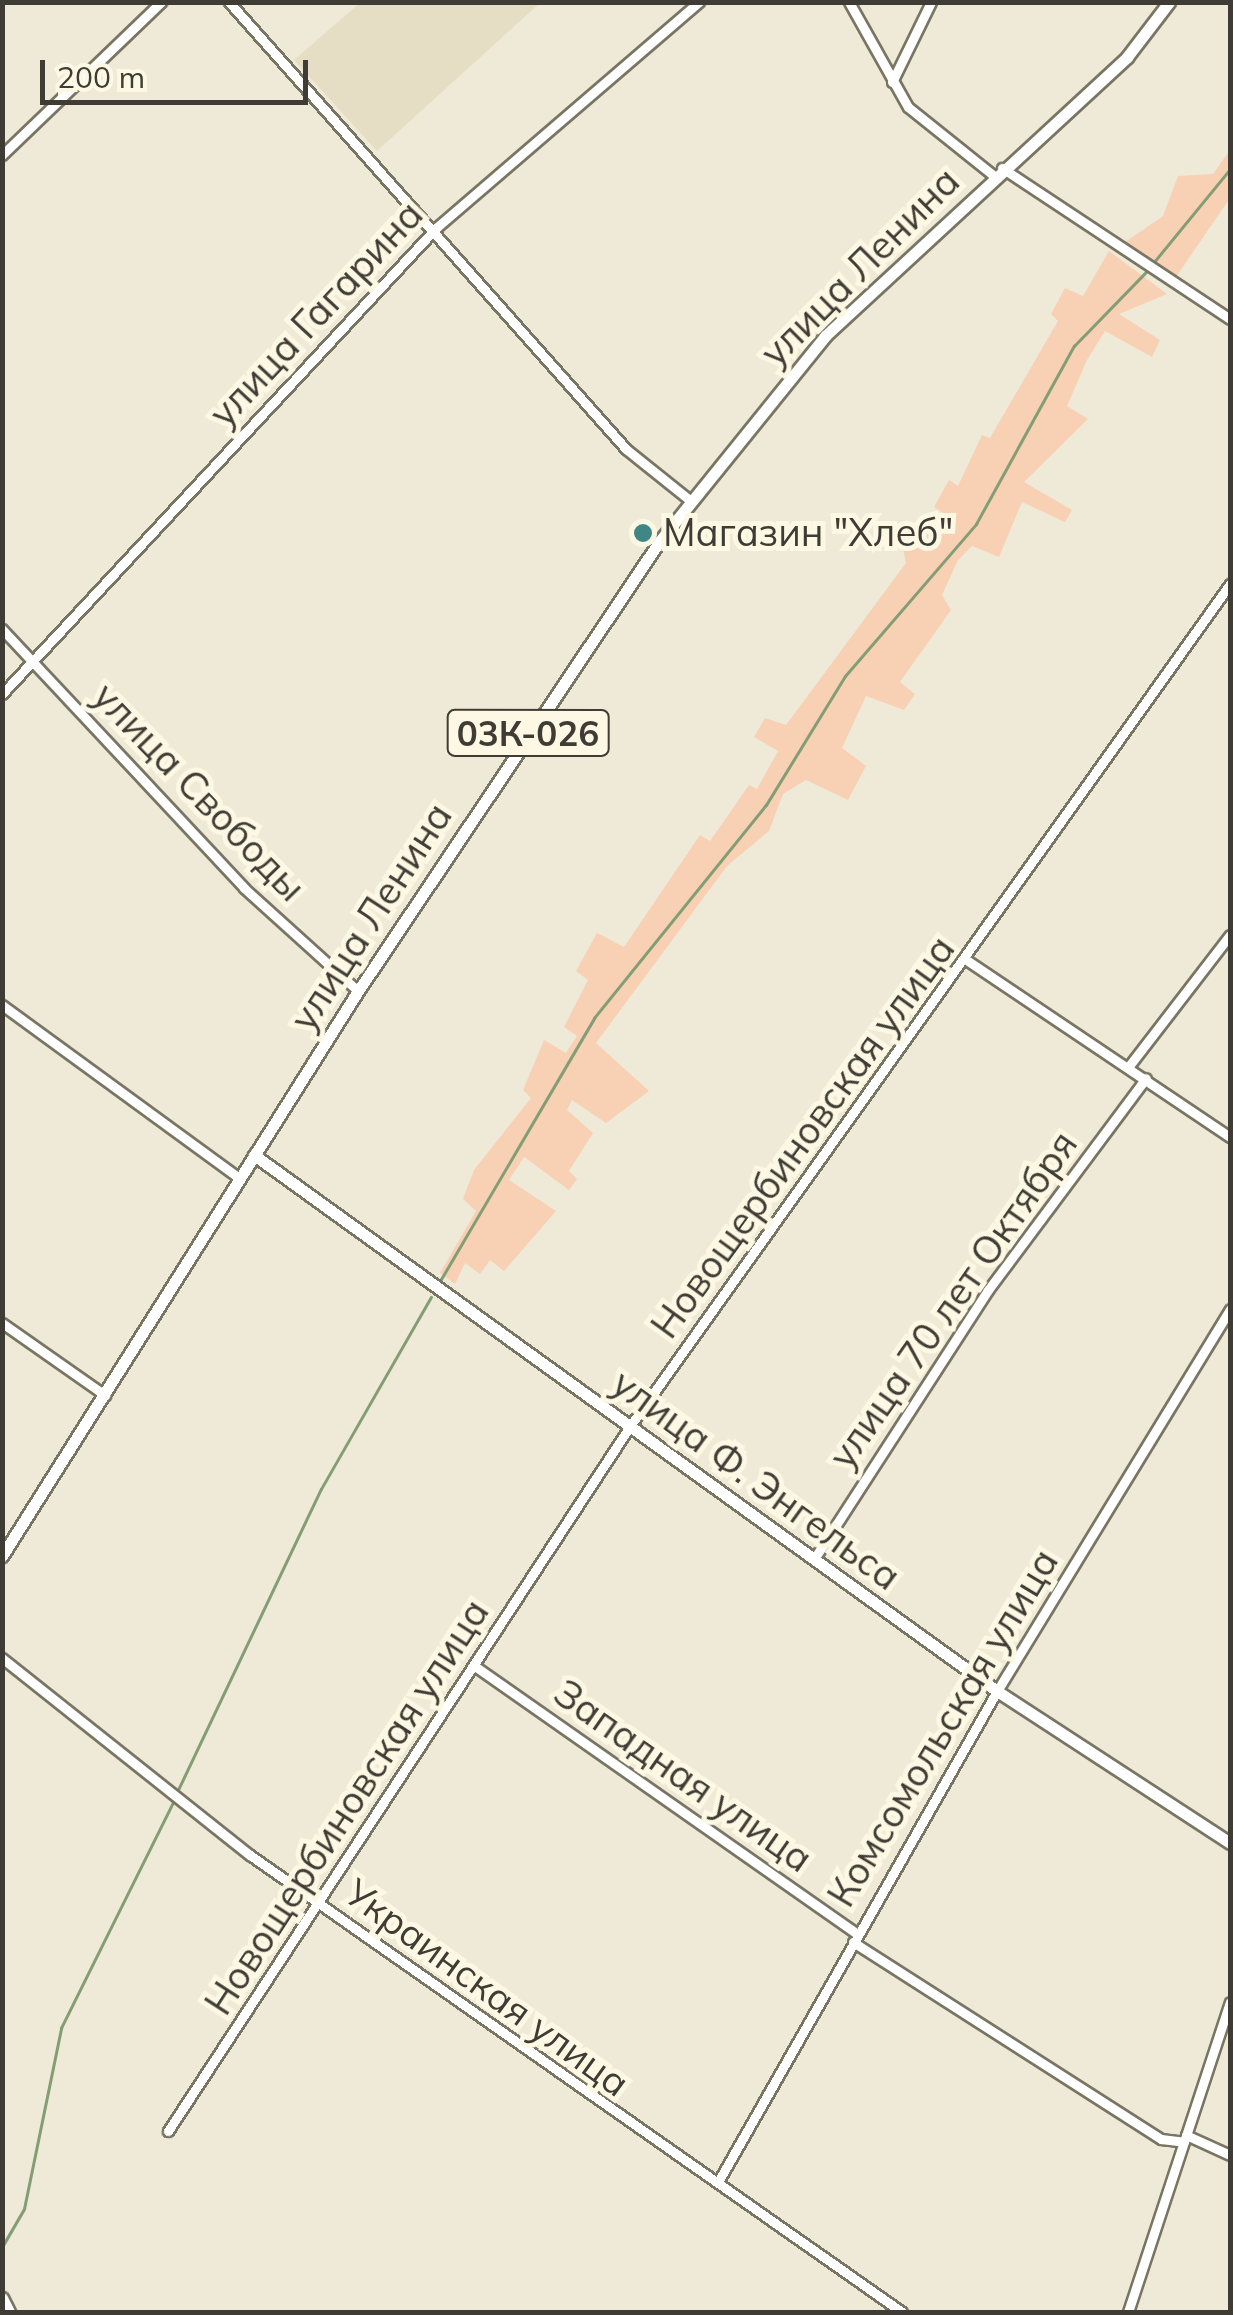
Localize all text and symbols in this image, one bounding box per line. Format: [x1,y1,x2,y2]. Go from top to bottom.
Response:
scale bar [45,40,312,102]
text: 200 m [57,58,145,96]
street label: улица Ленина [751,158,969,376]
street label: улица Гагарина [200,192,432,436]
place label: Магазин "Хлеб" [663,510,953,556]
marker: Магазин "Хлеб" [632,522,654,544]
street label: улица Свободы [83,673,315,911]
road number: 03К-026 [446,703,610,763]
street label: улица Ленина [281,795,461,1039]
street label: Новощербиновская улица [642,927,964,1347]
street label: улица 70 лет Октября [819,1123,1087,1477]
street label: улица Ф. Энгельса [603,1360,909,1600]
street label: Комсомольская улица [818,1541,1068,1915]
street label: Новощербиновская улица [196,1591,498,2023]
street label: Западная улица [545,1670,821,1882]
street label: Украинская улица [336,1870,638,2106]

